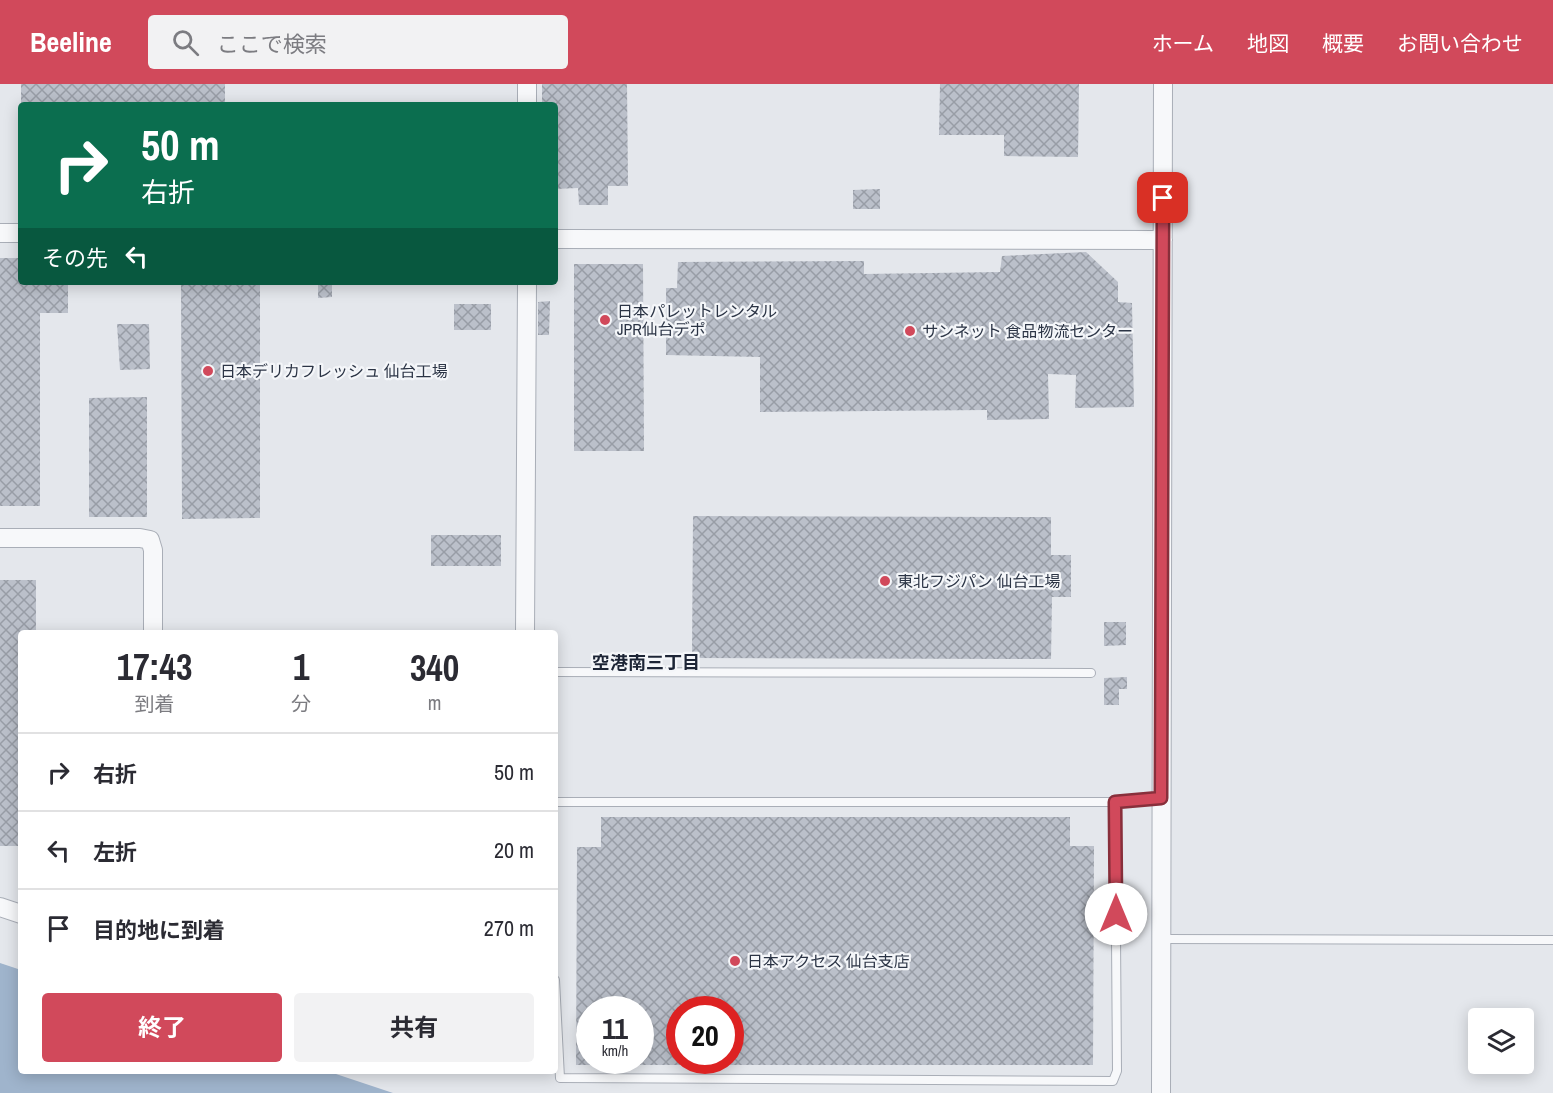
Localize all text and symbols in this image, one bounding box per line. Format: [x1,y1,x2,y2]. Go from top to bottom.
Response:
search box [148,15,568,69]
text: Beeline [30,23,112,61]
icon: search [169,26,202,59]
text: ここで検索 [217,29,327,59]
text: ホーム [1152,29,1214,58]
text: 地図 [1247,29,1289,58]
text: 概要 [1322,29,1364,58]
text: お問い合わせ [1397,29,1523,58]
text: 50 m [141,117,220,173]
icon: right [42,126,120,204]
pin [1137,172,1188,223]
text: 右折 [141,174,195,210]
icon: arrive [1146,181,1179,214]
icon: left [120,240,153,273]
text: その先 [42,243,108,273]
place label: 日本パレットレンタル JPR仙台デポ [617,300,777,340]
marker: 日本パレットレンタル JPR仙台デポ [598,313,612,327]
place label: サンネット 食品物流センター [922,320,1133,342]
marker: サンネット 食品物流センター [903,324,917,338]
place label: 日本デリカフレッシュ 仙台工場 [220,360,448,382]
marker: 日本デリカフレッシュ 仙台工場 [201,364,215,378]
place label: 東北フジパン 仙台工場 [897,570,1061,592]
marker: 東北フジパン 仙台工場 [878,574,892,588]
text: 17:43 [117,643,192,691]
text: 1 [293,643,309,691]
text: 340 [410,644,459,692]
district label: 空港南三丁目 [592,650,700,675]
text: m [428,689,441,716]
text: 到着 [135,690,175,717]
text: 分 [291,690,311,717]
icon: right [42,756,75,789]
text: 50 m [494,757,534,787]
text: 右折 [93,759,137,789]
icon: left [42,834,75,867]
text: 20 m [494,835,534,865]
text: 左折 [93,837,137,867]
position arrow [1084,882,1148,946]
icon: arrive [42,912,75,945]
text: 270 m [484,913,534,943]
text: 目的地に到着 [93,915,225,945]
place label: 日本アクセス 仙台支店 [747,950,910,972]
marker: 日本アクセス 仙台支店 [728,954,742,968]
button: 終了 [42,993,282,1062]
button: 共有 [294,993,534,1062]
speed limit sign: 20 [666,996,744,1074]
text: 11 [602,1008,628,1048]
map controls [1468,1008,1534,1074]
button: layers [1468,1008,1534,1074]
text: km/h [602,1040,628,1061]

